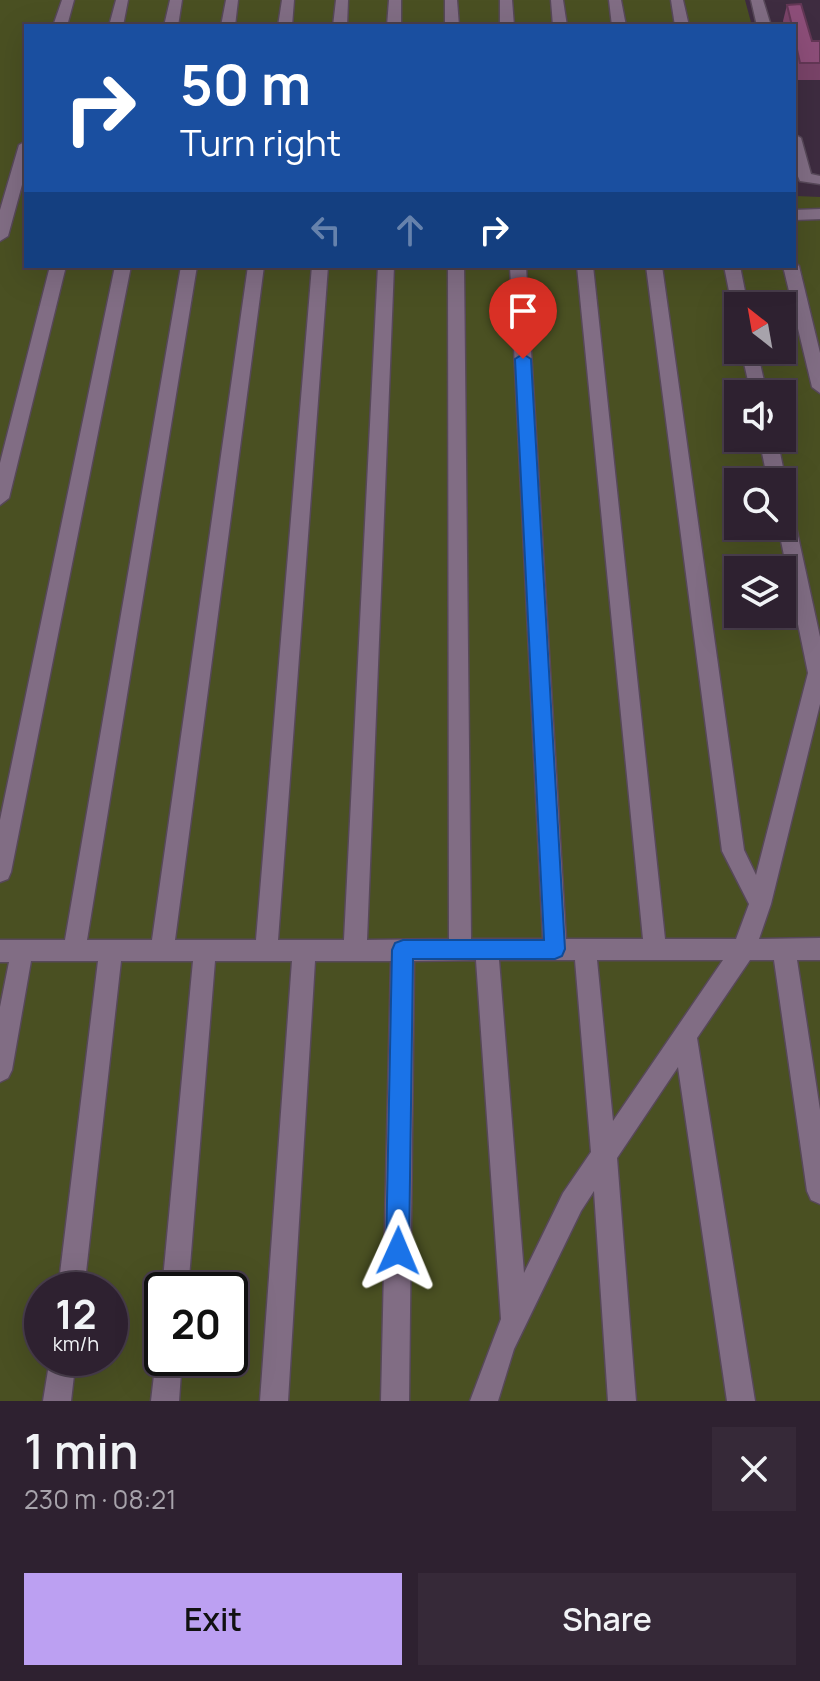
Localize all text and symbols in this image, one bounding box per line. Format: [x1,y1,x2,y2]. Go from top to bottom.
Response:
text: 50 m [180,45,311,122]
icon: right [48,56,152,160]
text: Turn right [180,118,341,167]
icon: left [304,208,348,252]
icon: ahead [388,208,432,252]
icon: right [472,208,516,252]
pin [489,277,557,359]
icon: arrive [501,289,545,333]
north arrow [724,292,796,364]
map controls [724,292,796,628]
button: sound [724,380,796,452]
button: search [724,468,796,540]
button: layers [724,556,796,628]
position arrow [356,1209,440,1293]
speed limit sign: 20 [144,1272,248,1376]
text: 12 [55,1286,97,1341]
text: km/h [53,1330,99,1357]
text: 1 min [24,1418,138,1483]
button: close [712,1427,796,1511]
text: 230 m · 08:21 [24,1481,176,1517]
button: Exit [24,1573,402,1665]
button: Share [418,1573,796,1665]

